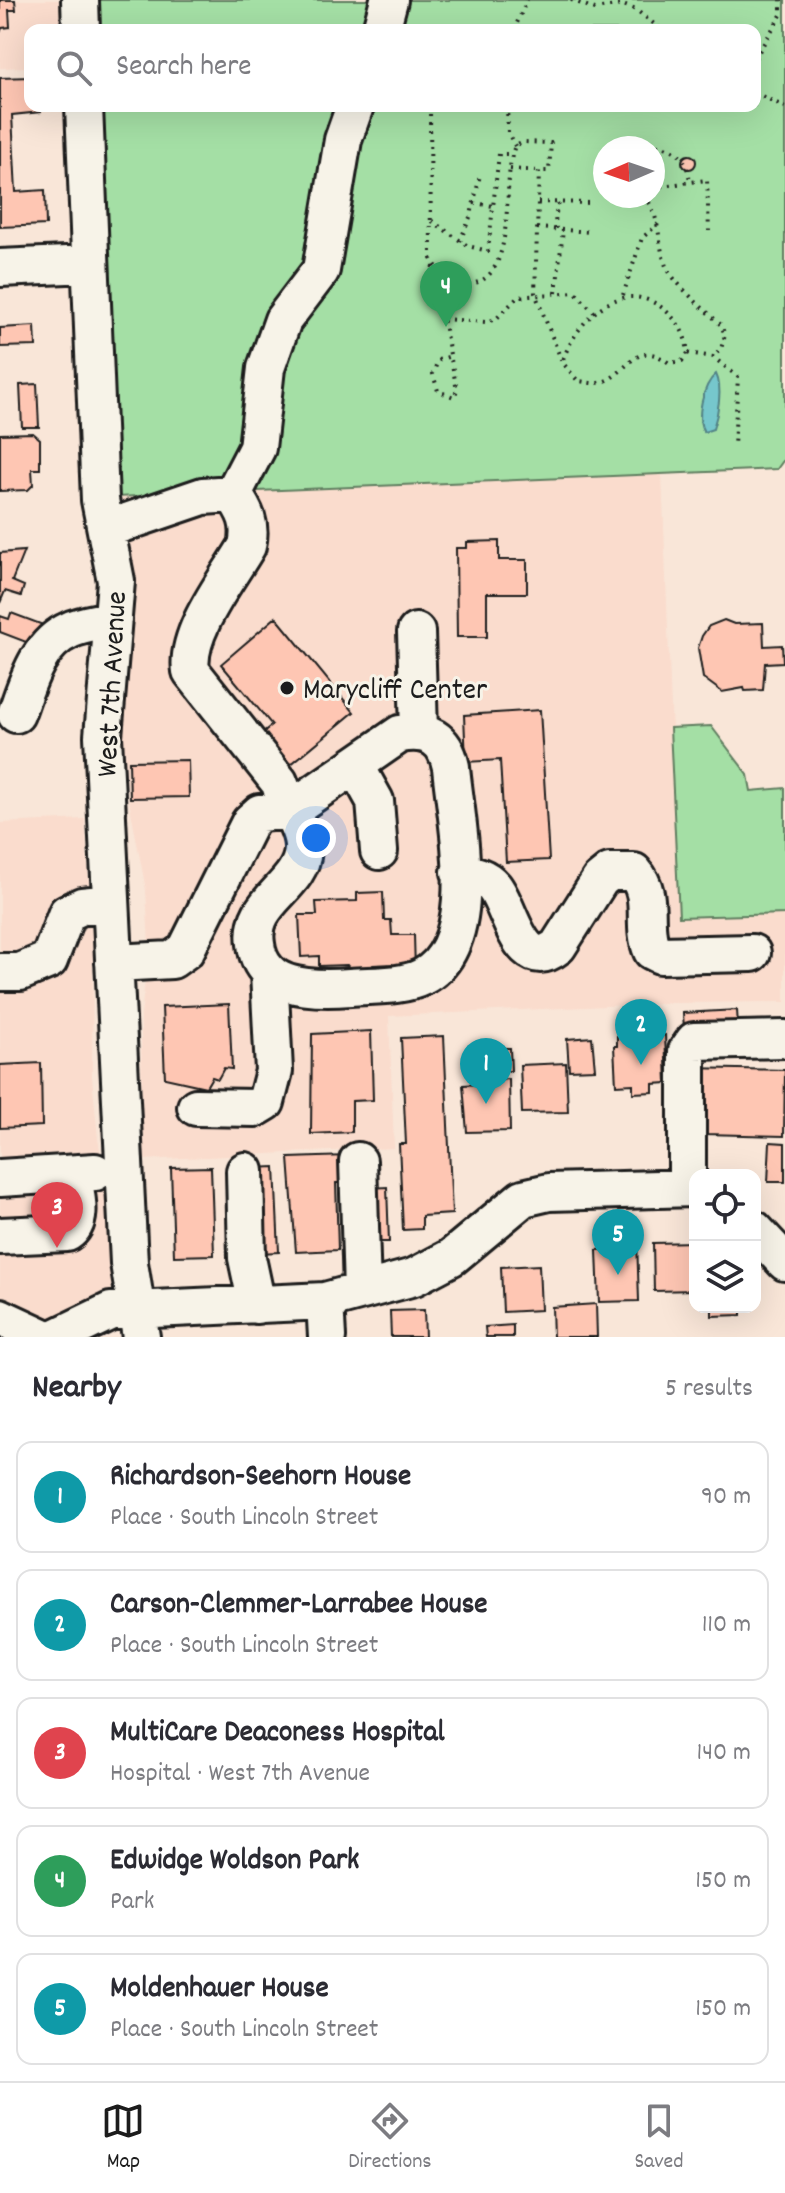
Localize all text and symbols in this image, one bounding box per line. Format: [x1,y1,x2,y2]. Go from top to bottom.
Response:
search box [24,24,761,112]
icon: search [52,46,96,90]
text: Search here [116,47,252,90]
north arrow [593,136,665,208]
pin: 4 [420,261,472,327]
street label: West 7th Avenue [88,590,141,778]
place label: Marycliff Center [303,671,487,714]
marker: Marycliff Center [278,679,296,697]
your location [296,818,336,858]
pin: 2 [615,999,667,1065]
pin: 1 [460,1038,512,1104]
map controls [689,1169,761,1313]
button: locate [689,1169,761,1241]
pin: 3 [31,1182,83,1248]
pin: 5 [592,1209,644,1275]
button: layers [689,1241,761,1313]
text: Nearby [32,1365,121,1414]
text: 5 results [665,1371,753,1408]
text: Richardson-Seehorn House [110,1457,411,1500]
text: 1 [57,1479,63,1516]
text: 90 m [701,1479,751,1516]
text: Place · South Lincoln Street [110,1500,378,1537]
text: Carson-Clemmer-Larrabee House [110,1585,488,1628]
text: 2 [54,1607,66,1644]
text: 110 m [702,1607,751,1644]
text: Place · South Lincoln Street [110,1628,378,1665]
text: MultiCare Deaconess Hospital [110,1713,445,1756]
text: 3 [54,1735,66,1772]
text: 140 m [697,1735,751,1772]
text: Hospital · West 7th Avenue [110,1756,370,1793]
text: Edwidge Woldson Park [110,1841,359,1884]
text: 4 [55,1863,65,1900]
text: 150 m [695,1863,751,1900]
text: Park [110,1884,154,1921]
text: Moldenhauer House [110,1969,329,2012]
text: 5 [54,1991,66,2028]
text: 150 m [695,1991,751,2028]
text: Place · South Lincoln Street [110,2012,378,2049]
tab: Map [101,2099,145,2178]
tab: Directions [348,2099,432,2178]
tab: Saved [634,2099,684,2178]

